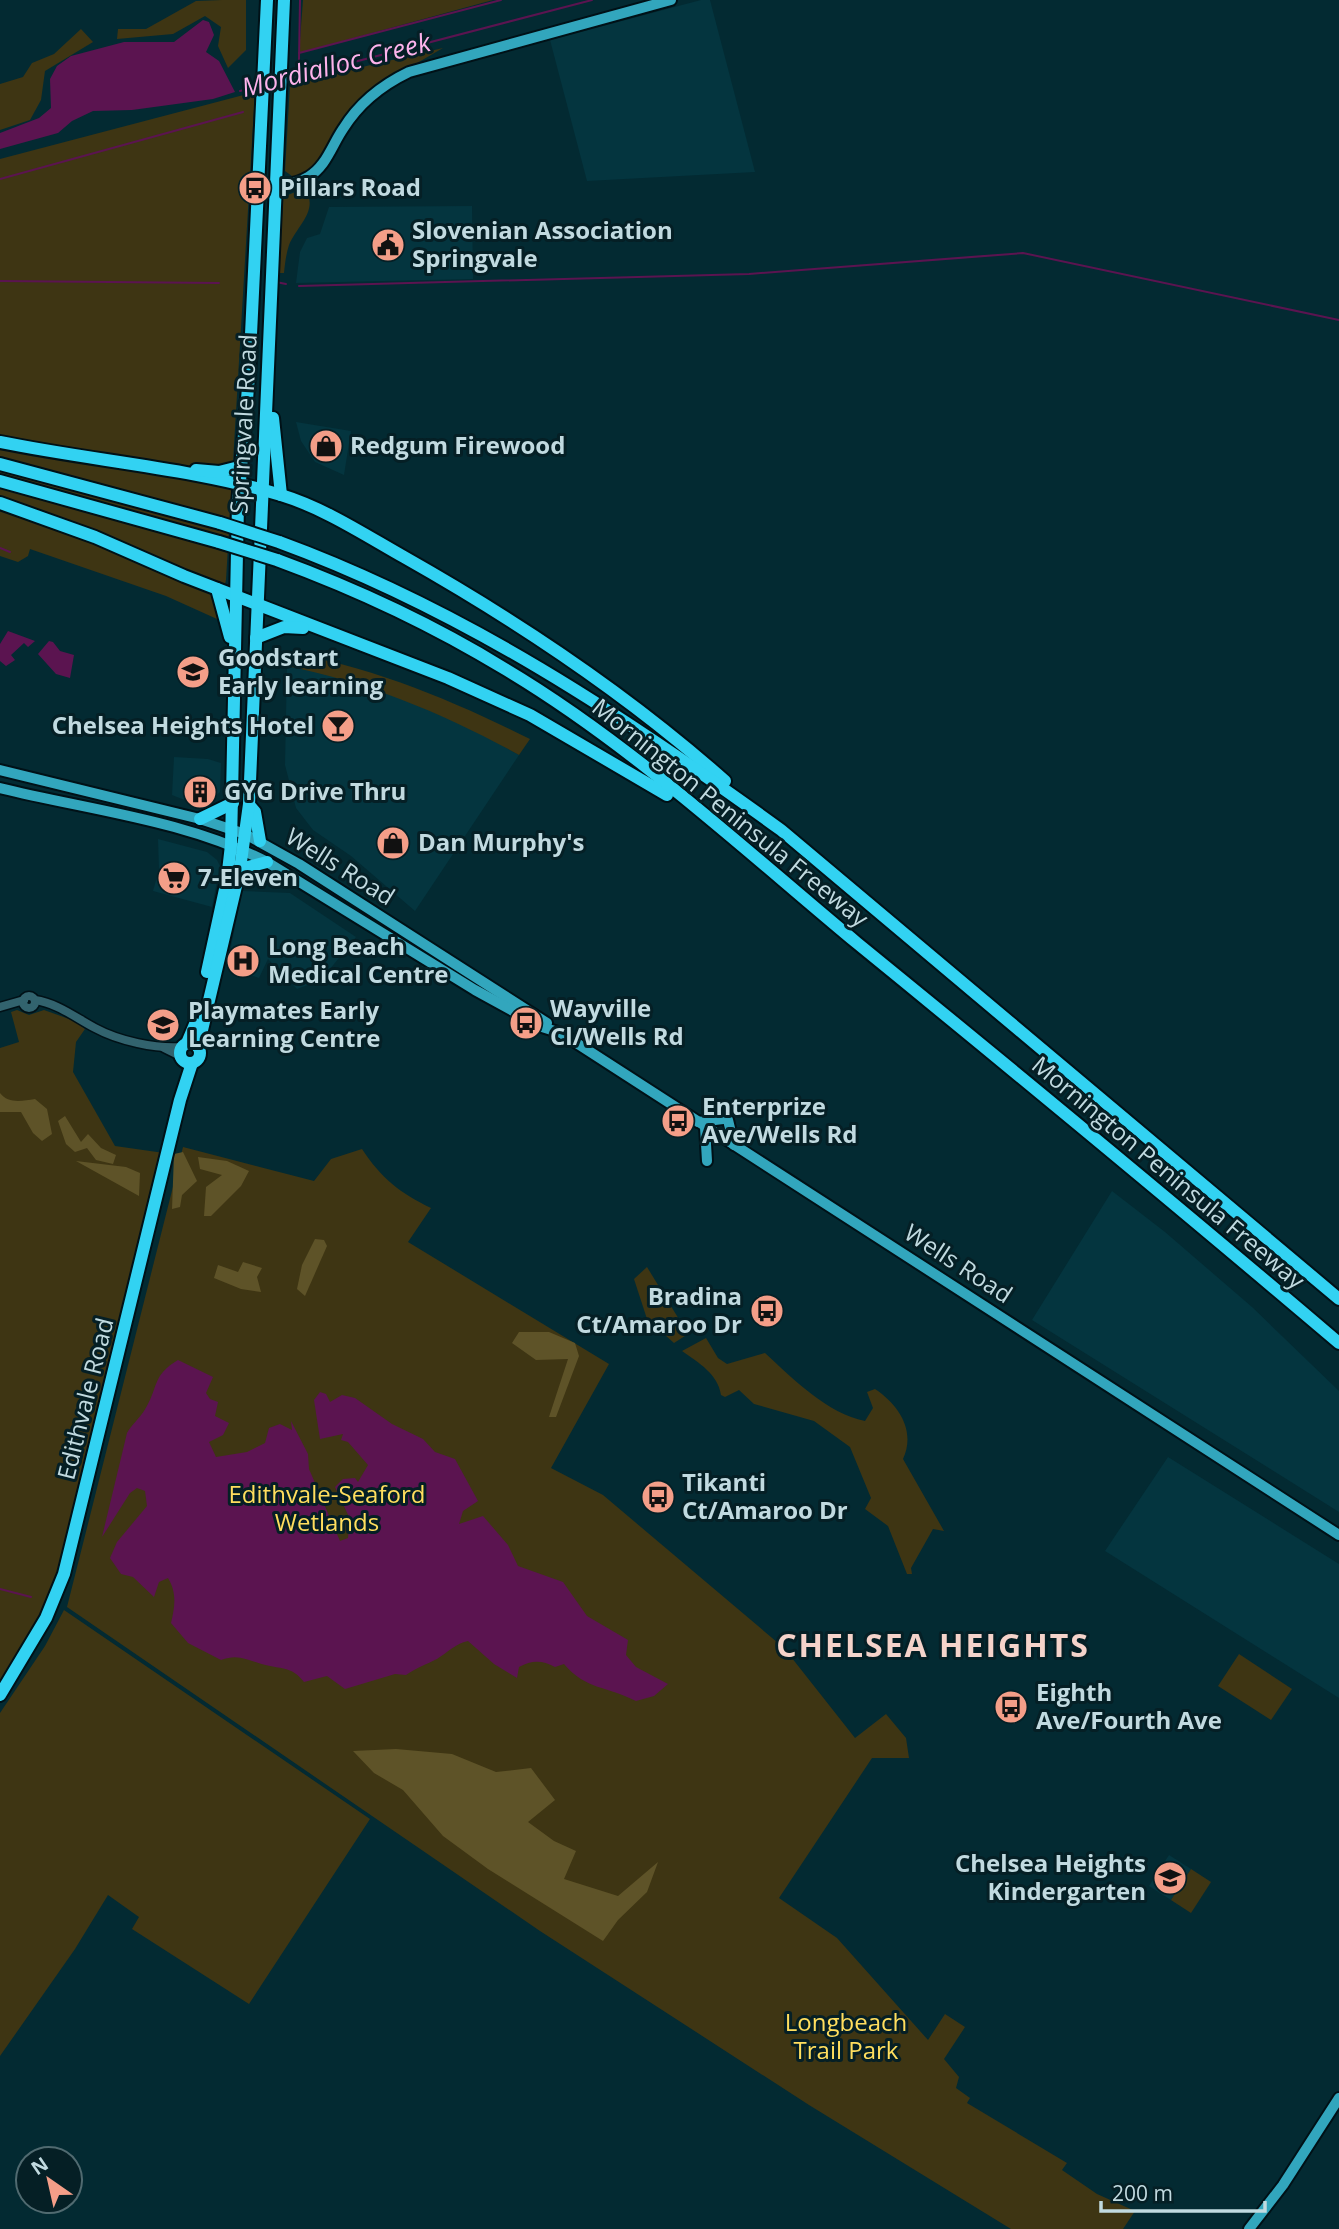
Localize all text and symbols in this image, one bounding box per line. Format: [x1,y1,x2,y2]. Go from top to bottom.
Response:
water label: Mordialloc Creek [238,23,435,105]
bus stop icon: Pillars Road [236,169,274,207]
place label: Pillars Road [280,170,421,203]
place label: Slovenian Association Springvale [412,213,673,274]
public building icon: Slovenian Association Springvale [369,226,407,264]
street label: Springvale Road [221,333,264,515]
shop icon: Redgum Firewood [307,427,345,465]
place label: Redgum Firewood [350,428,565,461]
place label: Goodstart Early learning [218,640,384,701]
school or university icon: Goodstart Early learning [174,653,212,691]
street label: Mornington Peninsula Freeway [586,690,877,934]
bar icon: Chelsea Heights Hotel [319,707,357,745]
place label: Chelsea Heights Hotel [52,708,314,741]
building icon: GYG Drive Thru [181,773,219,811]
place label: GYG Drive Thru [224,774,406,807]
street label: Wells Road [280,819,402,912]
shop icon: Dan Murphy's [374,824,412,862]
place label: Dan Murphy's [418,825,585,858]
supermarket icon: 7-Eleven [155,859,193,897]
place label: 7-Eleven [198,860,298,893]
place label: Long Beach Medical Centre [268,929,448,990]
hospital icon: Long Beach Medical Centre [224,942,262,980]
place label: Wayville Cl/Wells Rd [550,991,684,1052]
place label: Playmates Early Learning Centre [188,993,381,1054]
bus stop icon: Wayville Cl/Wells Rd [507,1004,545,1042]
school or university icon: Playmates Early Learning Centre [144,1006,182,1044]
street label: Mornington Peninsula Freeway [1026,1048,1313,1297]
place label: Enterprize Ave/Wells Rd [702,1089,858,1150]
bus stop icon: Enterprize Ave/Wells Rd [659,1102,697,1140]
street label: Wells Road [898,1215,1019,1310]
place label: Bradina Ct/Amaroo Dr [576,1279,742,1340]
bus stop icon: Bradina Ct/Amaroo Dr [748,1292,786,1330]
street label: Edithvale Road [48,1314,121,1483]
place label: Tikanti Ct/Amaroo Dr [682,1465,848,1526]
park label: Edithvale-Seaford Wetlands [229,1477,425,1538]
bus stop icon: Tikanti Ct/Amaroo Dr [639,1478,677,1516]
district label: CHELSEA HEIGHTS [776,1623,1090,1666]
place label: Eighth Ave/Fourth Ave [1036,1675,1222,1736]
bus stop icon: Eighth Ave/Fourth Ave [992,1688,1030,1726]
place label: Chelsea Heights Kindergarten [955,1846,1146,1907]
school or university icon: Chelsea Heights Kindergarten [1151,1859,1189,1897]
park label: Longbeach Trail Park [785,2005,907,2066]
north arrow [14,2145,84,2215]
text: N [26,2151,53,2181]
scale bar [1101,2170,1266,2214]
text: 200 m [1112,2179,1173,2207]

